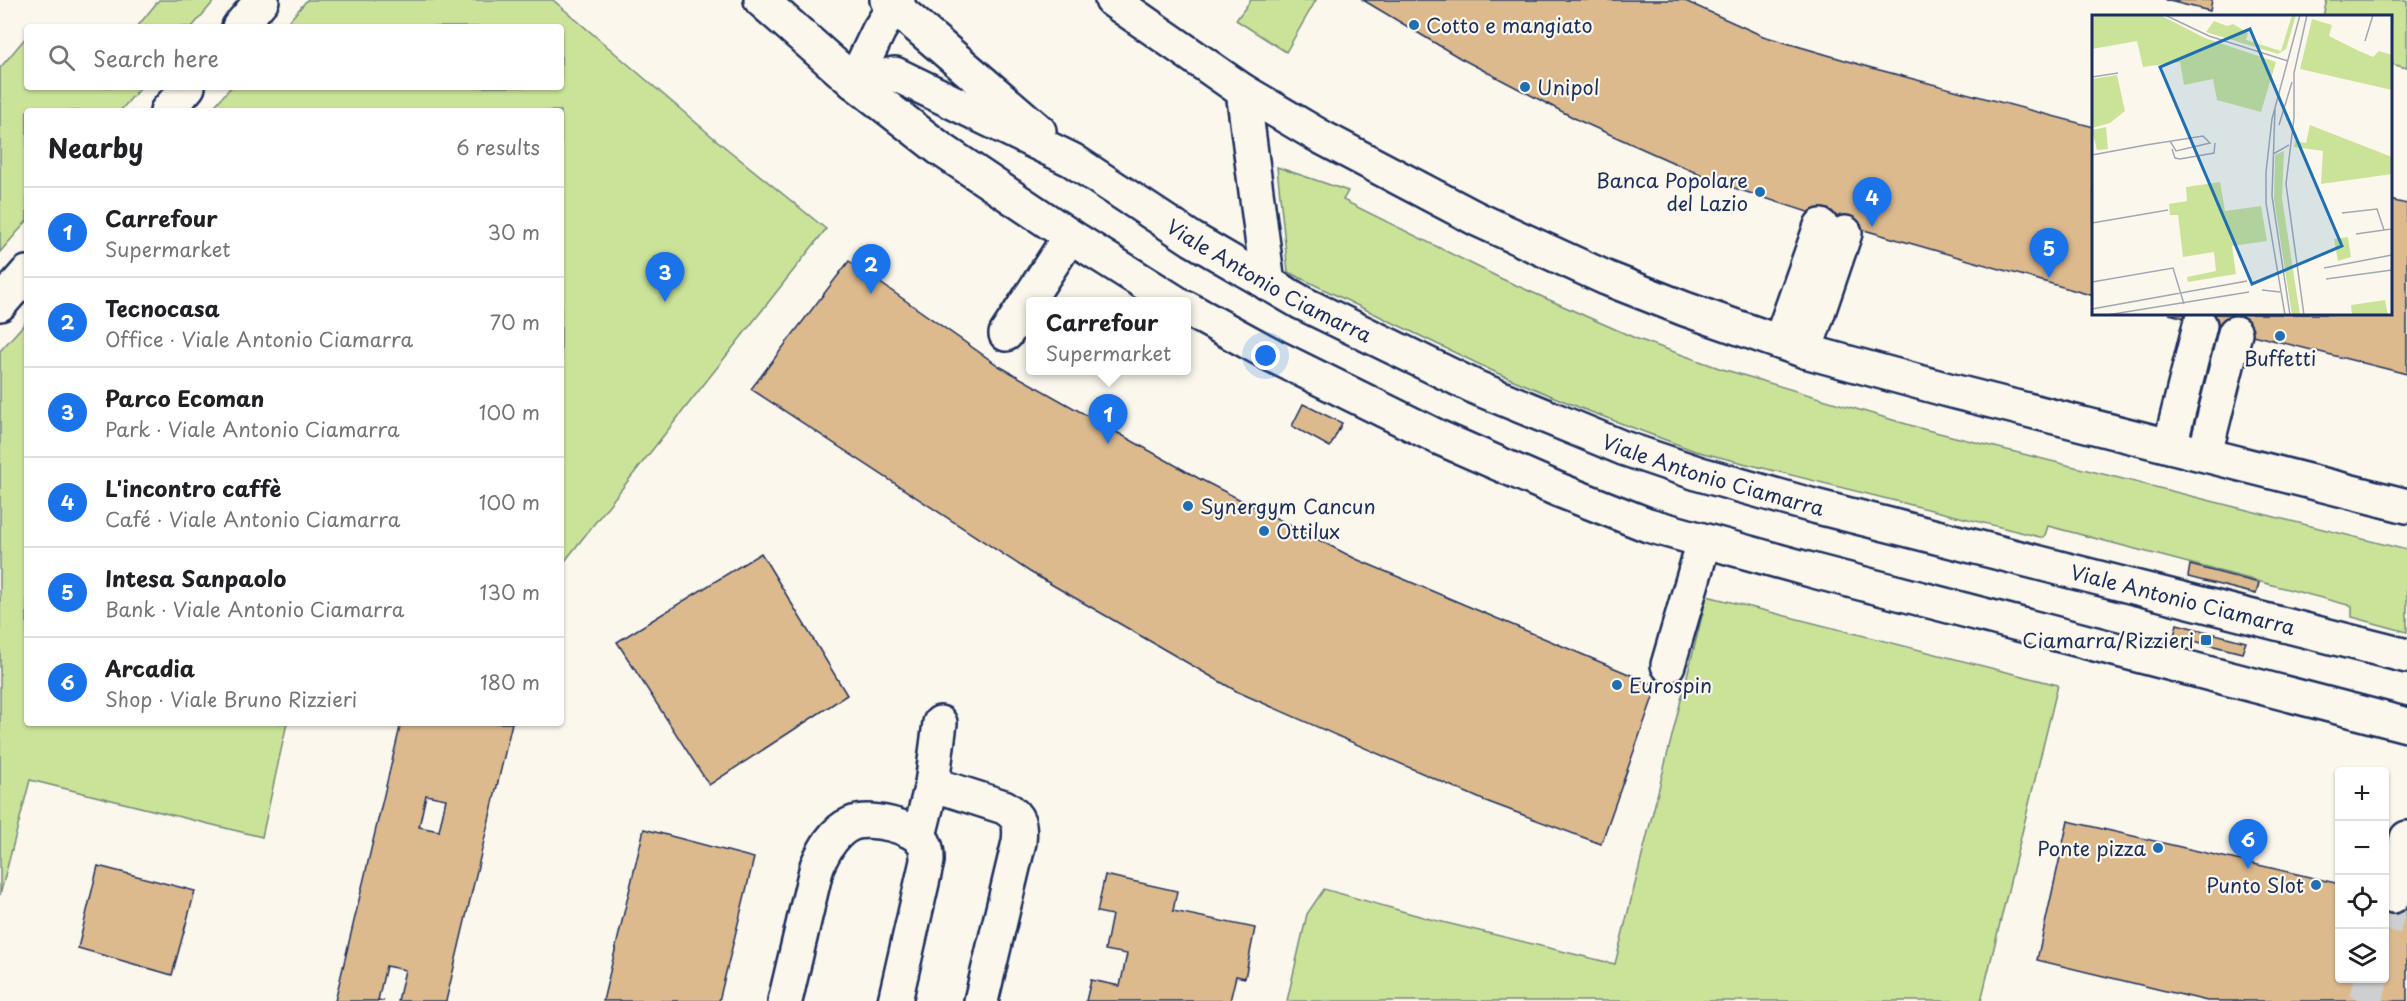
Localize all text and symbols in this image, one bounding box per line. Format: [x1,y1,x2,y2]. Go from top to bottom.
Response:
place label: Cotto e mangiato [1426,10,1593,40]
inset map [2092,15,2392,315]
marker: Cotto e mangiato [1407,18,1421,32]
search box [24,24,564,90]
icon: search [45,41,78,74]
text: Search here [93,41,219,74]
place label: Unipol [1537,72,1599,102]
marker: Unipol [1518,80,1532,94]
text: Nearby [48,128,143,167]
text: 6 results [456,132,540,162]
place label: Banca Popolare del Lazio [1596,165,1748,218]
pin: 4 [1852,178,1892,227]
marker: Banca Popolare del Lazio [1753,185,1767,199]
text: Carrefour [105,201,218,234]
street label: Viale Antonio Ciamarra [1161,211,1377,350]
text: 1 [63,217,72,247]
text: 30 m [487,217,540,247]
pin: 5 [2030,228,2068,278]
text: Supermarket [105,234,231,264]
pin: 2 [852,244,890,294]
pin: 3 [646,252,684,302]
text: Tecnocasa [105,291,220,324]
popup [1026,297,1191,375]
text: Carrefour [1046,305,1158,338]
text: 2 [60,307,75,337]
text: 70 m [490,307,540,337]
text: Office · Viale Antonio Ciamarra [105,324,413,354]
marker: Buffetti [2273,329,2287,343]
text: Supermarket [1046,338,1171,368]
your location [1251,341,1280,370]
place label: Buffetti [2244,343,2316,373]
text: Parco Ecoman [105,381,264,414]
pin: 1 [1088,394,1128,444]
text: 3 [61,397,74,427]
text: 100 m [479,397,540,427]
text: Park · Viale Antonio Ciamarra [105,414,400,444]
street label: Viale Antonio Ciamarra [1598,426,1828,523]
text: L'incontro caffè [105,471,281,504]
text: 4 [61,487,74,517]
text: 100 m [479,487,540,517]
place label: Synergym Cancun [1200,491,1376,521]
marker: Synergym Cancun [1181,499,1195,513]
text: Café · Viale Antonio Ciamarra [105,504,400,534]
place label: Ottilux [1276,516,1340,546]
marker: Ottilux [1257,524,1271,538]
street label: Viale Antonio Ciamarra [2067,556,2299,642]
text: Intesa Sanpaolo [105,561,286,594]
text: 5 [61,577,74,607]
text: 130 m [480,577,540,607]
text: Bank · Viale Antonio Ciamarra [105,594,404,624]
place label: Ciamarra/Rizzieri [2022,625,2194,655]
marker: Ciamarra/Rizzieri [2199,633,2213,647]
text: Arcadia [105,651,195,684]
text: 6 [60,667,75,697]
text: 180 m [480,667,540,697]
place label: Eurospin [1629,670,1712,700]
marker: Eurospin [1610,678,1624,692]
text: Shop · Viale Bruno Rizzieri [105,684,357,714]
map controls [2335,767,2389,983]
button: + [2335,767,2389,821]
pin: 6 [2228,820,2268,869]
button: − [2335,821,2389,875]
place label: Ponte pizza [2037,833,2147,863]
marker: Ponte pizza [2151,841,2165,855]
place label: Punto Slot [2206,870,2304,900]
button: locate [2335,875,2389,929]
marker: Punto Slot [2309,878,2323,892]
button: layers [2335,929,2389,983]

